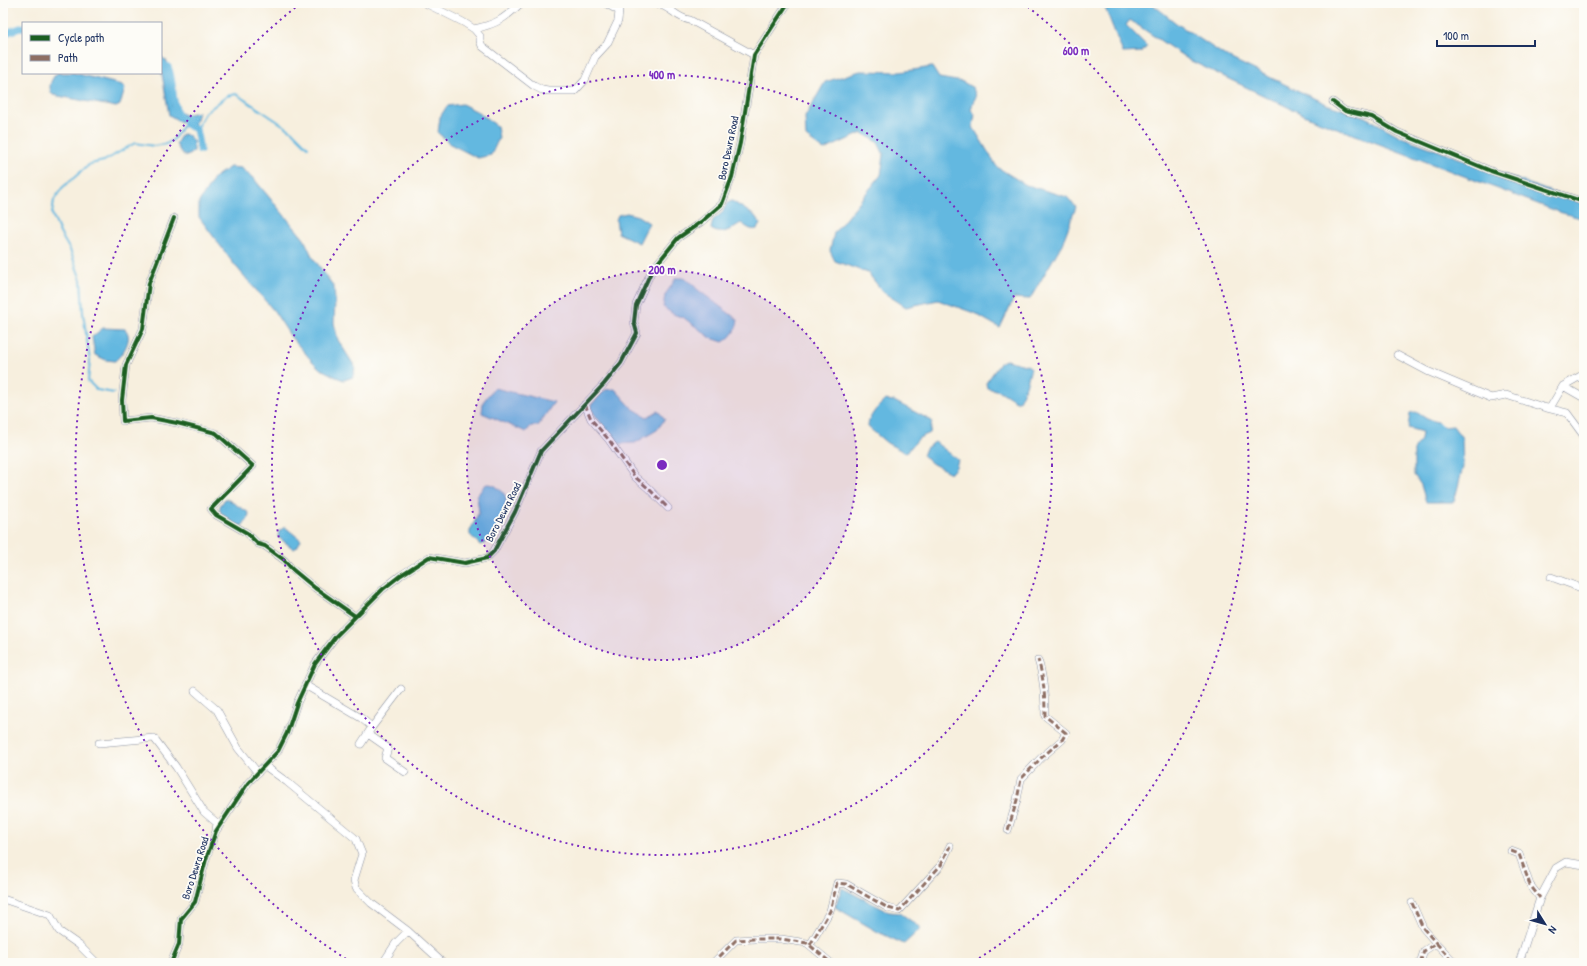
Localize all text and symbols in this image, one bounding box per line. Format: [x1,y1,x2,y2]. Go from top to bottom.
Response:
legend [22,22,162,74]
scale bar [1437,22,1535,48]
text: 100 m [1443,27,1469,44]
text: Cycle path [58,29,104,46]
text: 600 m [1063,42,1089,59]
text: Path [58,49,78,66]
text: 400 m [649,66,675,83]
street label: Boro Dewra Road [714,114,742,181]
text: 200 m [648,261,676,278]
centre of rings [655,458,669,472]
street label: Boro Dewra Road [482,479,524,544]
street label: Boro Dewra Road [178,834,212,901]
north arrow [1525,904,1565,944]
text: N [1546,923,1560,937]

